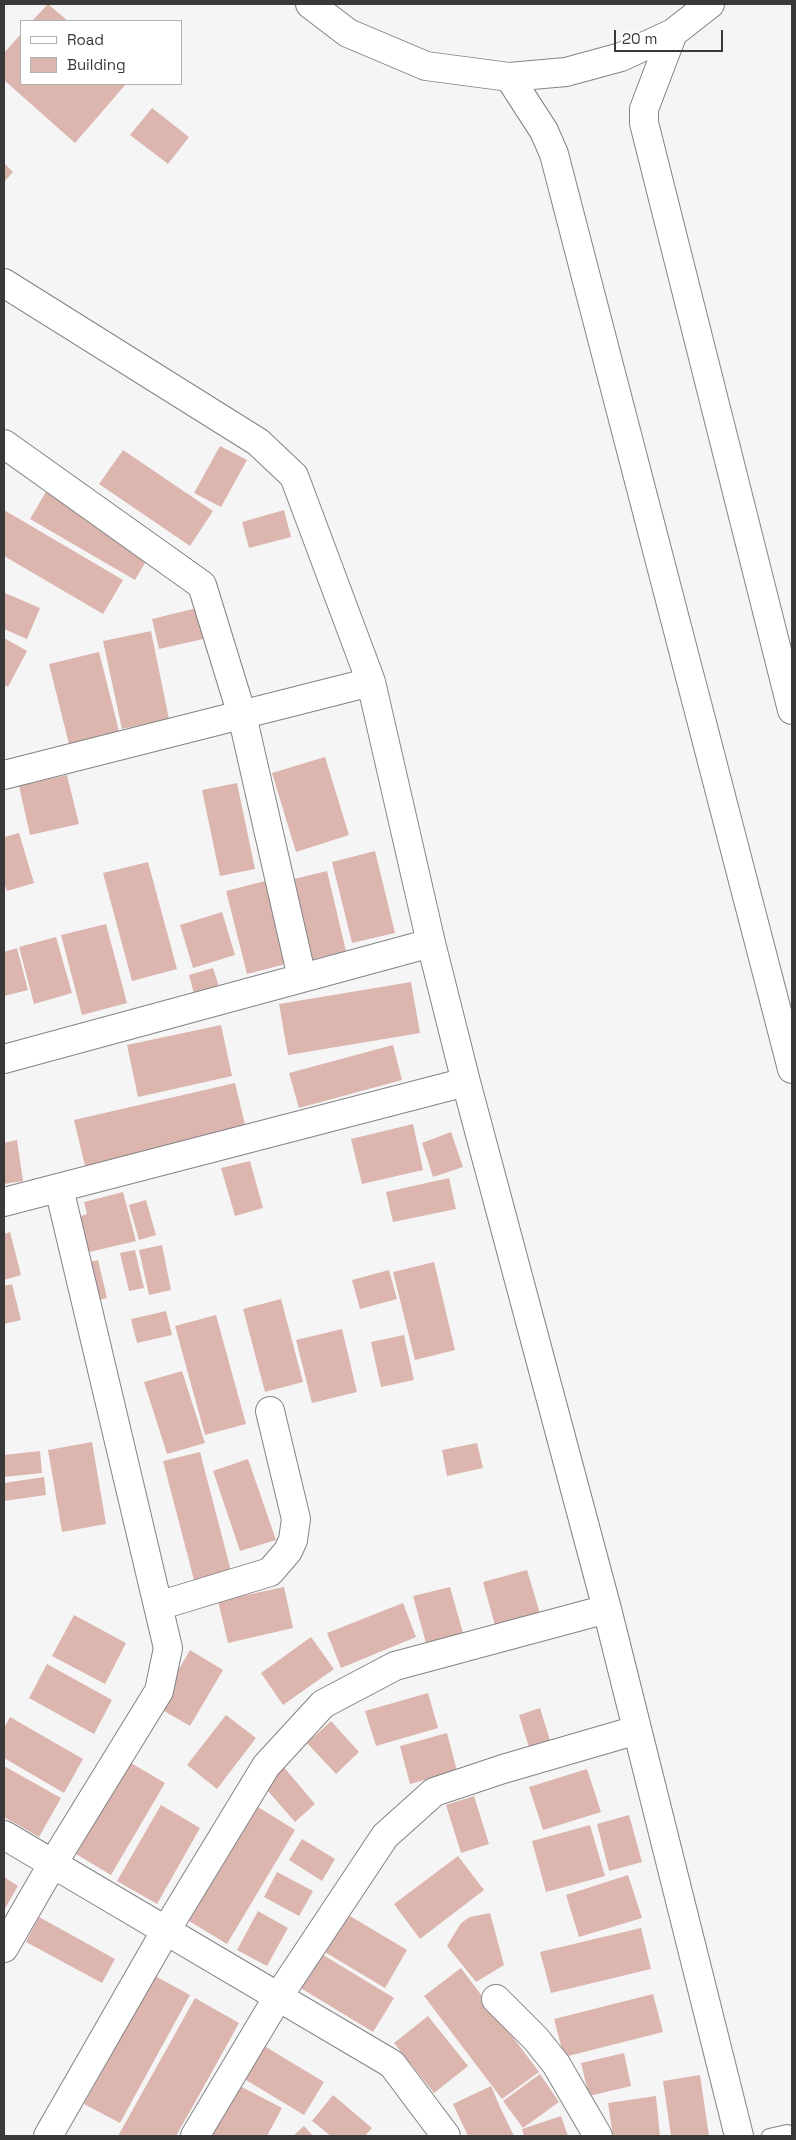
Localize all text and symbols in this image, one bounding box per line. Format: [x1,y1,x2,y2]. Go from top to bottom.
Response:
legend [20,20,182,85]
scale bar [616,20,725,52]
text: 20 m [622,29,657,48]
text: Road [67,30,104,49]
text: Building [67,55,126,74]

